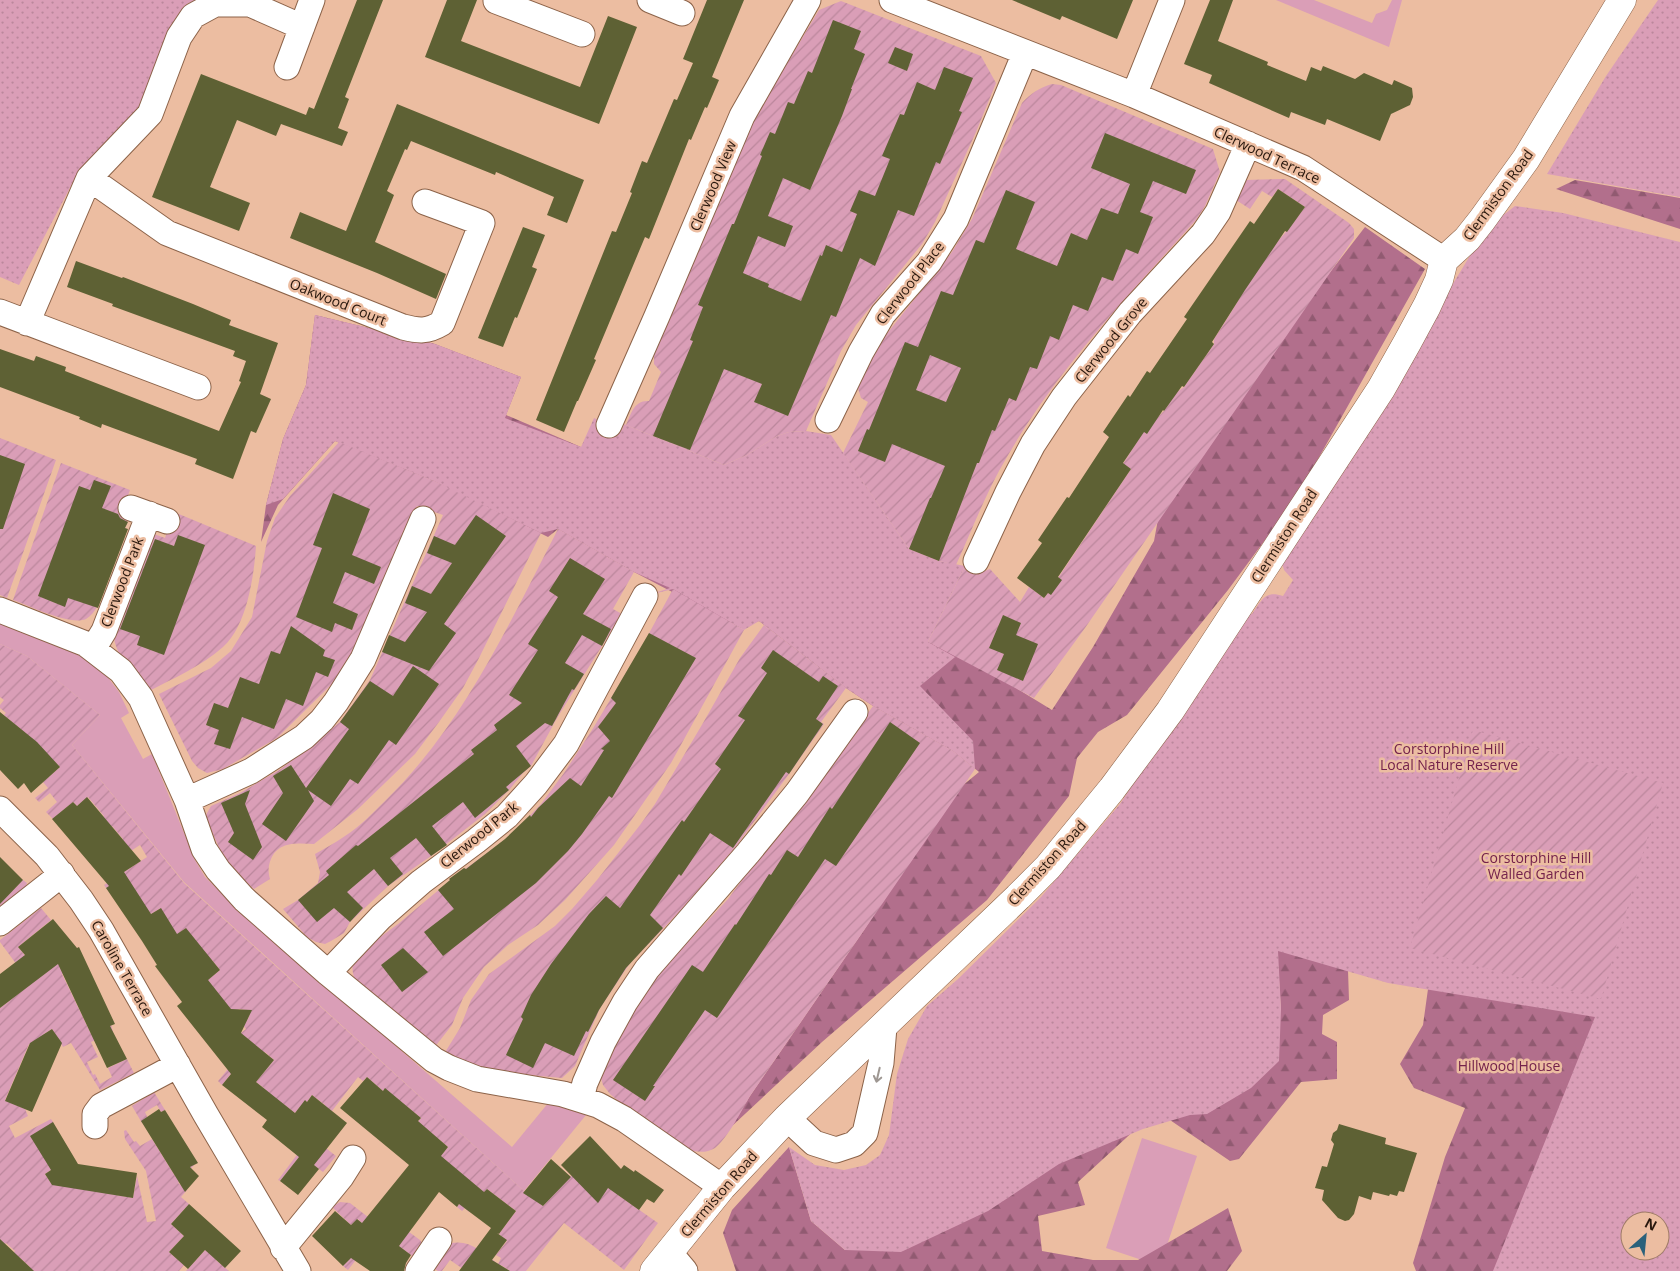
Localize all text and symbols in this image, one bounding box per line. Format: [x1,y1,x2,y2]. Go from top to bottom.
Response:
street label: Clerwood Terrace [1211,122,1324,188]
street label: Clerwood View [685,138,740,234]
street label: Clermiston Road [1458,145,1537,244]
street label: Clerwood Place [871,237,948,328]
street label: Oakwood Court [287,274,389,330]
street label: Clerwood Grove [1070,293,1151,386]
street label: Clermiston Road [1246,485,1321,586]
street label: Clerwood Park [96,533,148,630]
park label: Corstorphine Hill Local Nature Reserve [1380,739,1518,774]
street label: Clerwood Park [436,797,522,872]
street label: Clermiston Road [1003,816,1090,909]
park label: Corstorphine Hill Walled Garden [1481,848,1591,883]
street label: Caroline Terrace [87,917,158,1019]
park label: Hillwood House [1458,1056,1560,1075]
one-way arrow [873,1066,882,1082]
street label: Clermiston Road [676,1147,761,1241]
north arrow [1620,1211,1670,1261]
text: N [1642,1213,1661,1235]

